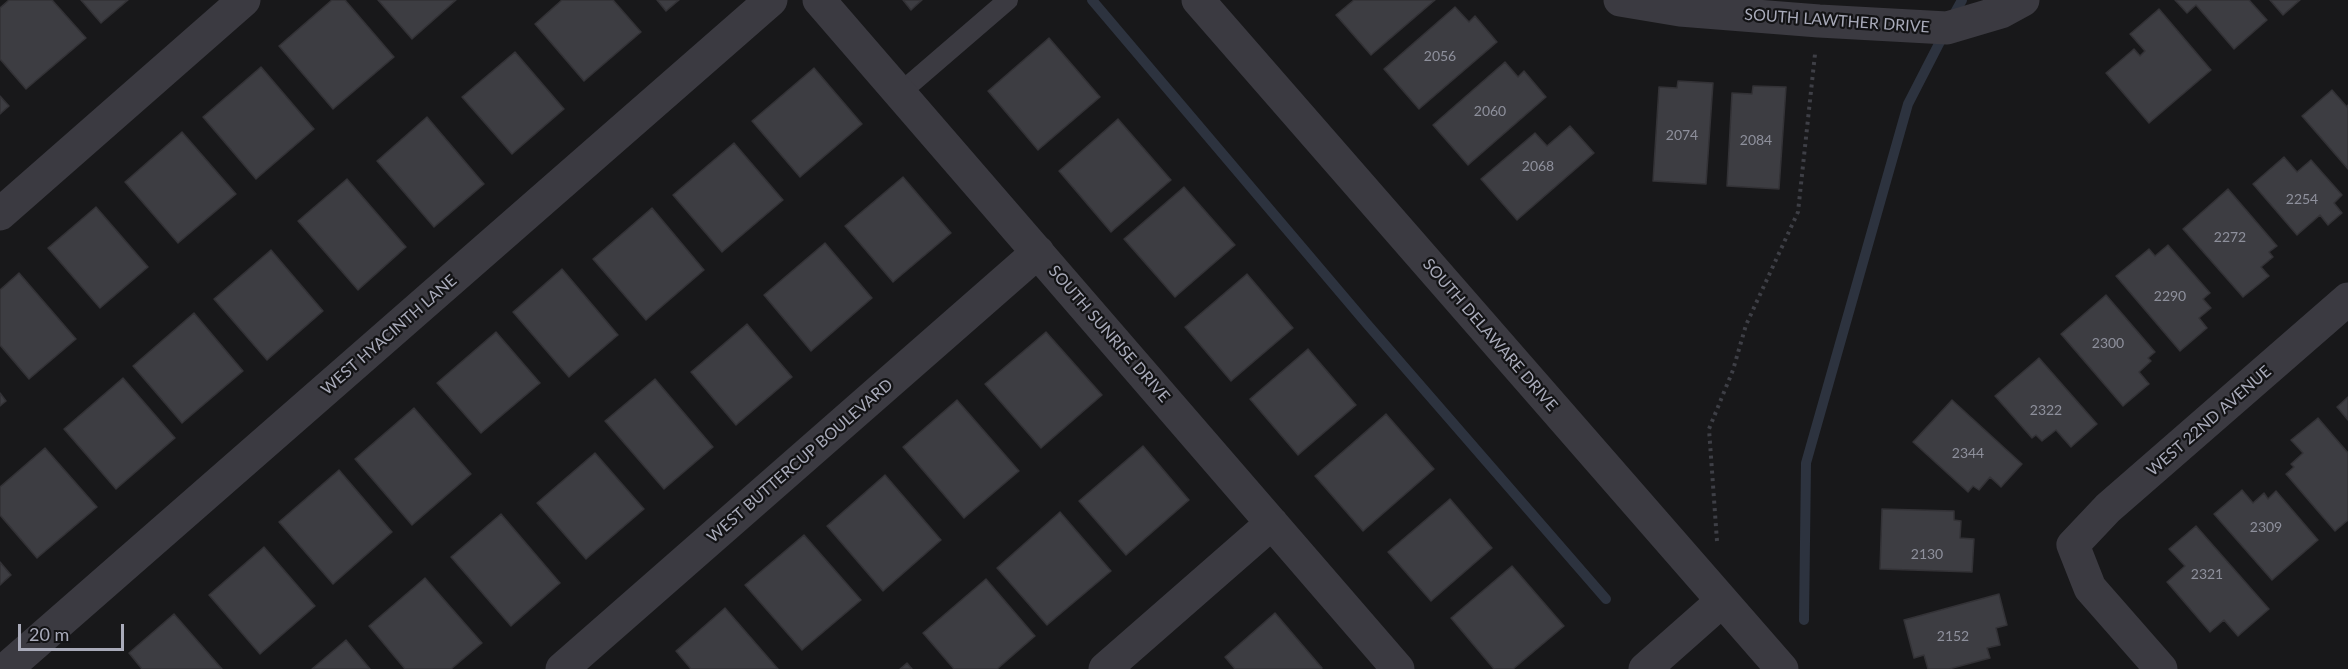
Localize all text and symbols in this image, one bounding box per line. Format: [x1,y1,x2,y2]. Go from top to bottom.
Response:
street label: SOUTH LAWTHER DRIVE [1744,5,1930,37]
house number: 2056 [1424,48,1456,64]
house number: 2060 [1474,103,1506,119]
house number: 2074 [1666,127,1698,143]
house number: 2084 [1740,132,1772,148]
house number: 2068 [1522,158,1554,174]
house number: 2254 [2286,191,2318,207]
house number: 2272 [2214,229,2246,245]
street label: SOUTH DELAWARE DRIVE [1419,255,1561,415]
street label: SOUTH SUNRISE DRIVE [1044,262,1174,406]
street label: WEST HYACINTH LANE [317,271,461,399]
house number: 2290 [2154,288,2186,304]
house number: 2300 [2092,335,2124,351]
street label: WEST 22ND AVENUE [2143,362,2275,480]
street label: WEST BUTTERCUP BOULEVARD [703,375,897,547]
house number: 2322 [2030,402,2062,418]
house number: 2344 [1952,445,1984,461]
house number: 2309 [2250,519,2282,535]
house number: 2130 [1911,546,1943,562]
house number: 2321 [2191,566,2223,582]
scale bar [21,612,128,650]
text: 20 m [29,623,69,645]
house number: 2152 [1937,628,1969,644]

